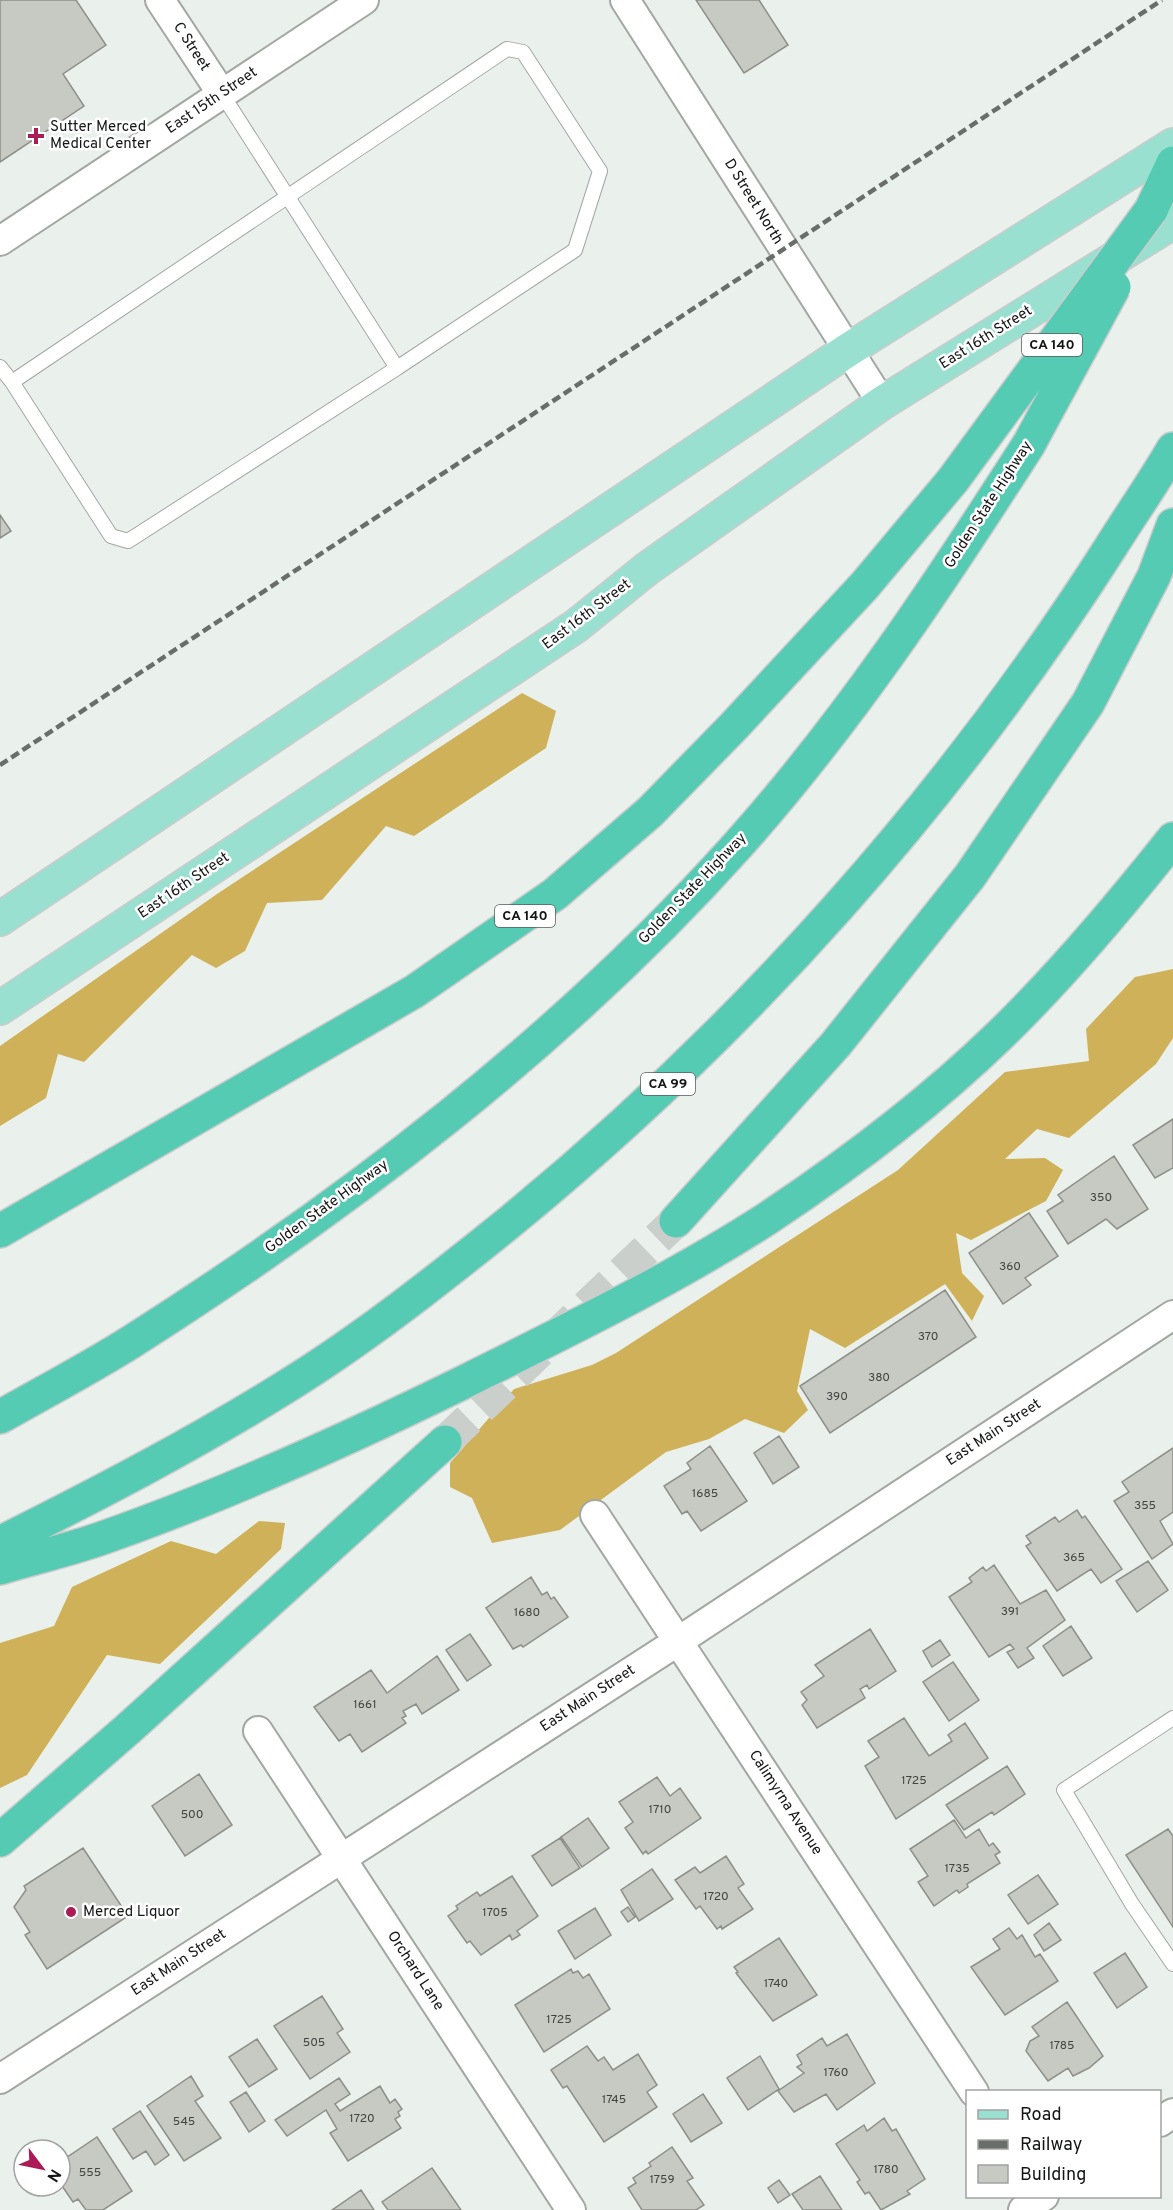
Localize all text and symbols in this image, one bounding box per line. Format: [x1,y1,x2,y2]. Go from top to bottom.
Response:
street label: C Street [168,19,214,75]
street label: East 15th Street [163,63,261,139]
place label: Sutter Merced Medical Center [50,118,151,154]
marker: Sutter Merced Medical Center [27,127,45,145]
street label: D Street North [719,156,787,248]
street label: East 16th Street [936,302,1036,374]
road number: CA 140 [1022,334,1082,356]
street label: Golden State Highway [941,438,1037,572]
street label: East 16th Street [539,575,635,655]
street label: Golden State Highway [635,829,751,949]
street label: East 16th Street [135,848,233,924]
road number: CA 140 [495,905,555,927]
road number: CA 99 [641,1073,695,1095]
street label: Golden State Highway [262,1156,392,1258]
house number: 350 [1090,1190,1112,1206]
house number: 360 [999,1259,1021,1275]
house number: 370 [918,1329,938,1345]
house number: 380 [868,1370,890,1386]
house number: 390 [826,1389,848,1405]
street label: East Main Street [943,1395,1045,1471]
house number: 1685 [692,1486,718,1502]
house number: 355 [1134,1498,1156,1514]
house number: 365 [1063,1550,1085,1566]
house number: 391 [1001,1604,1019,1620]
house number: 1680 [514,1605,540,1621]
street label: East Main Street [537,1661,639,1737]
house number: 1661 [353,1697,377,1713]
street label: Calimyrna Avenue [744,1747,826,1859]
house number: 1725 [901,1773,927,1789]
house number: 1710 [648,1802,672,1818]
house number: 500 [181,1807,203,1823]
house number: 1735 [944,1861,970,1877]
house number: 1720 [703,1889,729,1905]
place label: Merced Liquor [83,1903,180,1922]
marker: Merced Liquor [64,1905,78,1919]
house number: 1705 [482,1905,508,1921]
street label: East Main Street [128,1925,230,2001]
street label: Orchard Lane [382,1928,448,2014]
house number: 1740 [764,1976,788,1992]
house number: 1725 [546,2012,572,2028]
house number: 505 [303,2035,325,2051]
house number: 1785 [1049,2038,1075,2054]
house number: 1760 [824,2065,848,2081]
legend [966,2090,1161,2198]
house number: 1745 [602,2092,626,2108]
text: Road [1020,2104,1062,2127]
house number: 1720 [349,2111,375,2127]
house number: 545 [173,2114,195,2130]
text: Railway [1020,2134,1082,2157]
north arrow [12,2138,72,2198]
house number: 1780 [873,2162,899,2178]
text: Building [1020,2164,1086,2187]
text: N [41,2165,65,2185]
house number: 555 [79,2165,101,2181]
house number: 1759 [649,2172,675,2188]

